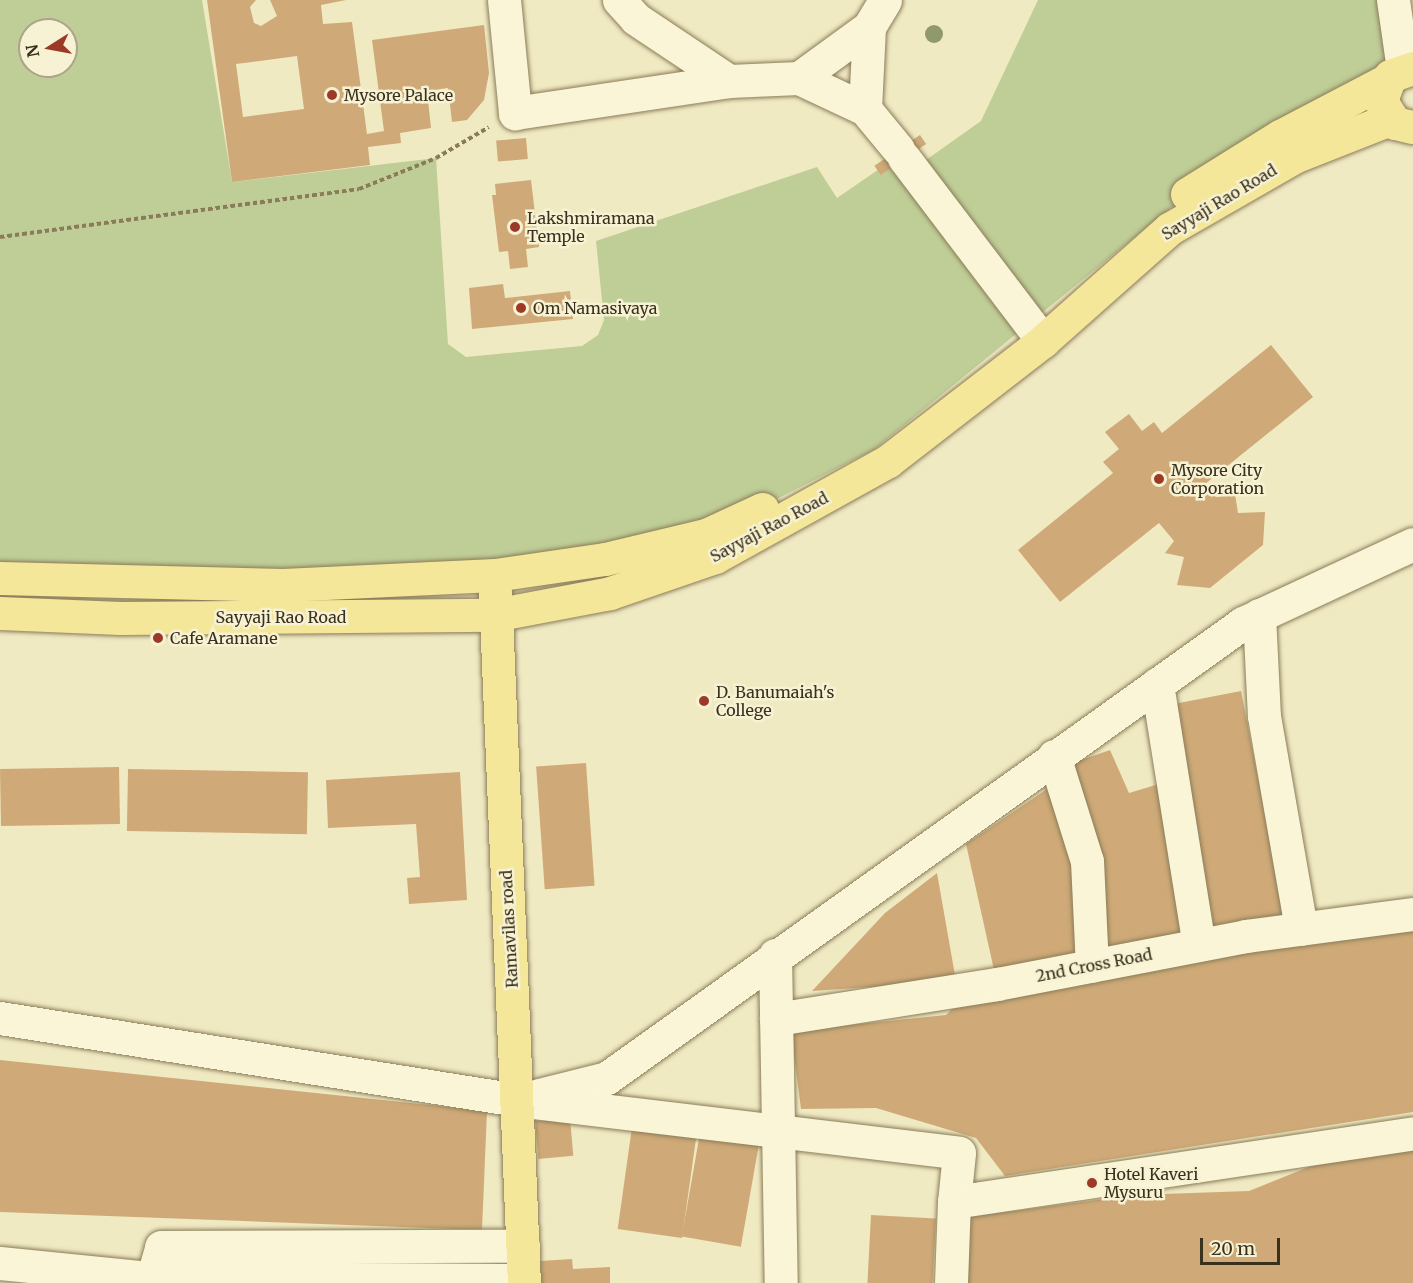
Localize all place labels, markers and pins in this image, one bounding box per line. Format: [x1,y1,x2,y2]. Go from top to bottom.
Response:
place label: Mysore Palace [344,85,453,105]
marker: Mysore Palace [325,88,339,102]
place label: Lakshmiramana Temple [527,208,655,246]
marker: Lakshmiramana Temple [508,220,522,234]
place label: Om Namasivaya [533,298,657,318]
marker: Om Namasivaya [514,301,528,315]
place label: Mysore City Corporation [1171,460,1264,498]
marker: Mysore City Corporation [1152,472,1166,486]
place label: Cafe Aramane [170,628,278,648]
marker: Cafe Aramane [151,631,165,645]
place label: D. Banumaiah's College [716,682,834,720]
marker: D. Banumaiah's College [697,694,711,708]
place label: Hotel Kaveri Mysuru [1104,1164,1198,1202]
marker: Hotel Kaveri Mysuru [1085,1176,1099,1190]

